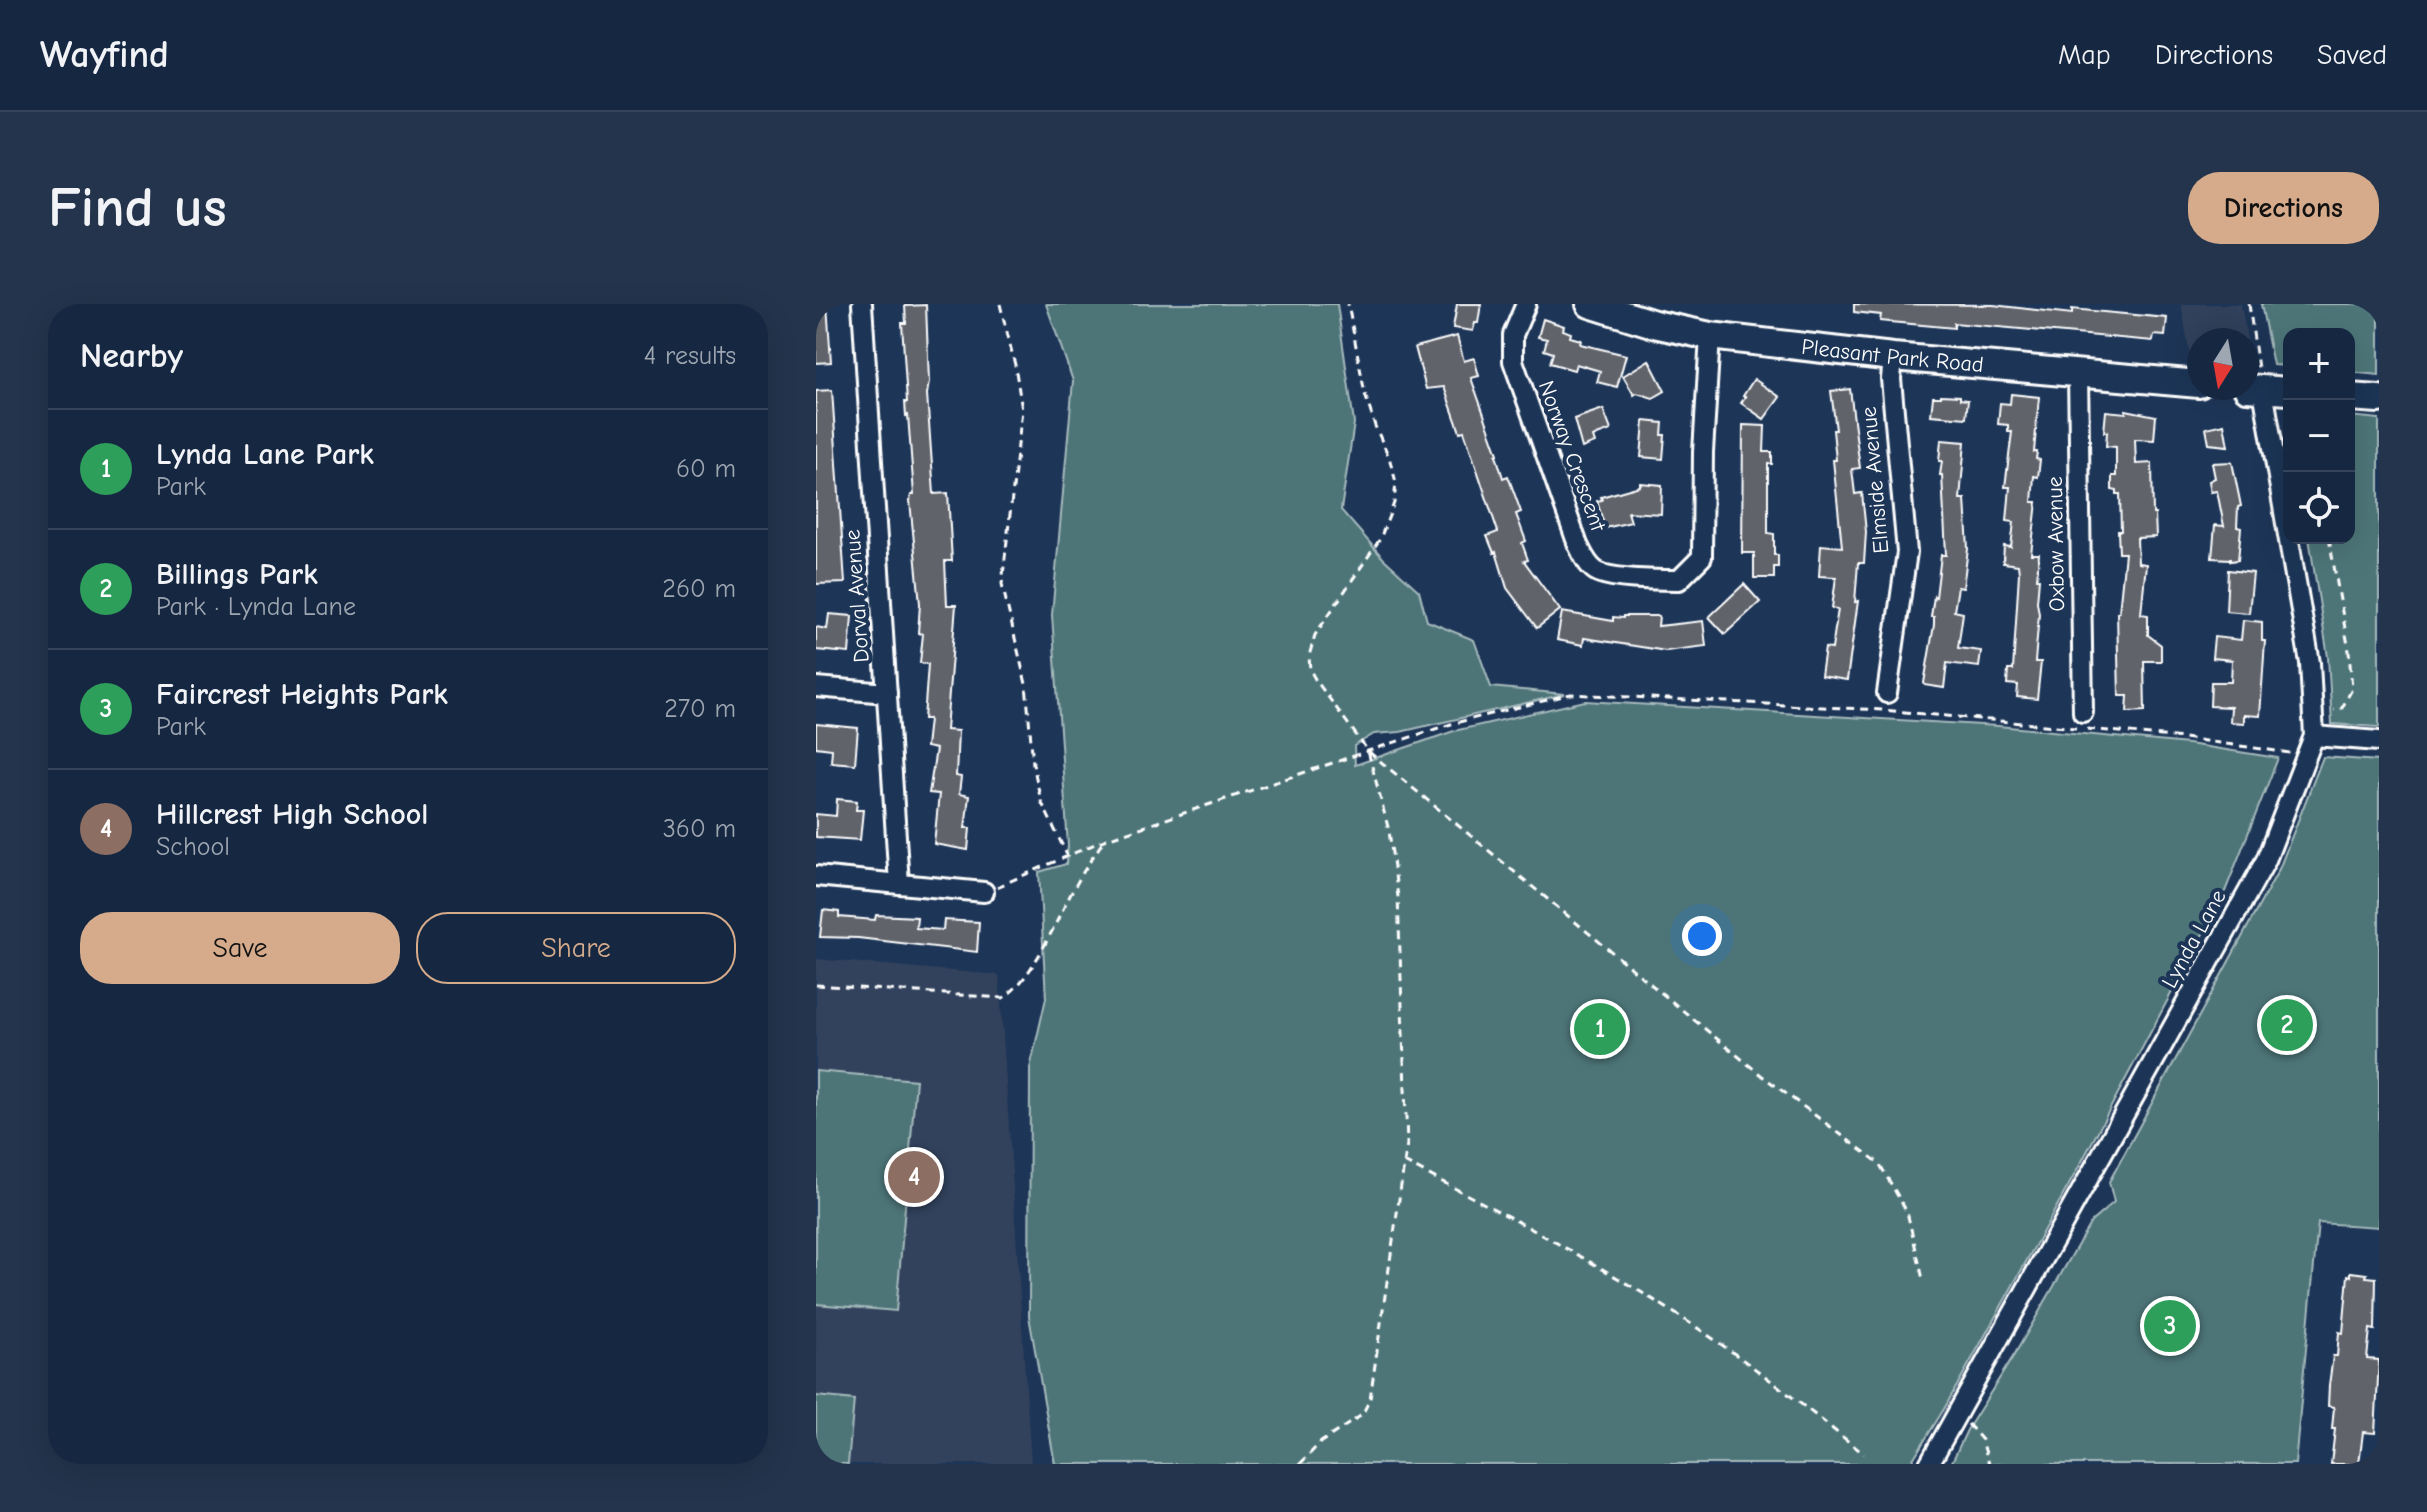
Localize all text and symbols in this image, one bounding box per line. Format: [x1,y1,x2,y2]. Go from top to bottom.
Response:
text: Wayfind [40,33,169,77]
text: Map [2058,39,2111,71]
text: Directions [2155,39,2273,71]
text: Saved [2317,39,2387,71]
button: Directions [2188,172,2379,244]
text: Find us [48,176,227,240]
north arrow [2187,328,2259,400]
map controls [2283,328,2355,544]
button: + [2283,328,2355,400]
street label: Pleasant Park Road [1800,334,1985,378]
text: Nearby [80,336,183,376]
text: 4 results [644,341,736,371]
street label: Norway Crescent [1533,377,1612,535]
button: − [2283,400,2355,472]
street label: Elmside Avenue [1856,405,1894,555]
text: Lynda Lane Park [156,437,374,472]
text: 1 [101,454,111,484]
text: 60 m [676,454,736,484]
text: Park [156,472,206,502]
button: locate [2283,472,2355,544]
street label: Oxbow Avenue [2042,476,2070,612]
street label: Dorval Avenue [839,529,875,663]
text: Billings Park [156,557,318,592]
text: 2 [100,574,112,604]
text: 260 m [662,574,736,604]
text: Park · Lynda Lane [156,592,356,622]
text: Faircrest Heights Park [156,677,448,712]
text: 3 [100,694,112,724]
text: 270 m [664,694,736,724]
text: Park [156,712,206,742]
text: Hillcrest High School [156,797,428,832]
text: 4 [100,814,112,844]
text: 360 m [663,814,736,844]
text: School [156,832,230,862]
street label: Lynda Lane [2156,885,2232,993]
button: Save [80,912,400,984]
button: Share [416,912,736,984]
your location [1682,916,1722,956]
pin: 2 [2261,995,2313,1055]
pin: 1 [1574,999,1626,1059]
pin: 4 [888,1147,940,1207]
pin: 3 [2144,1296,2196,1356]

